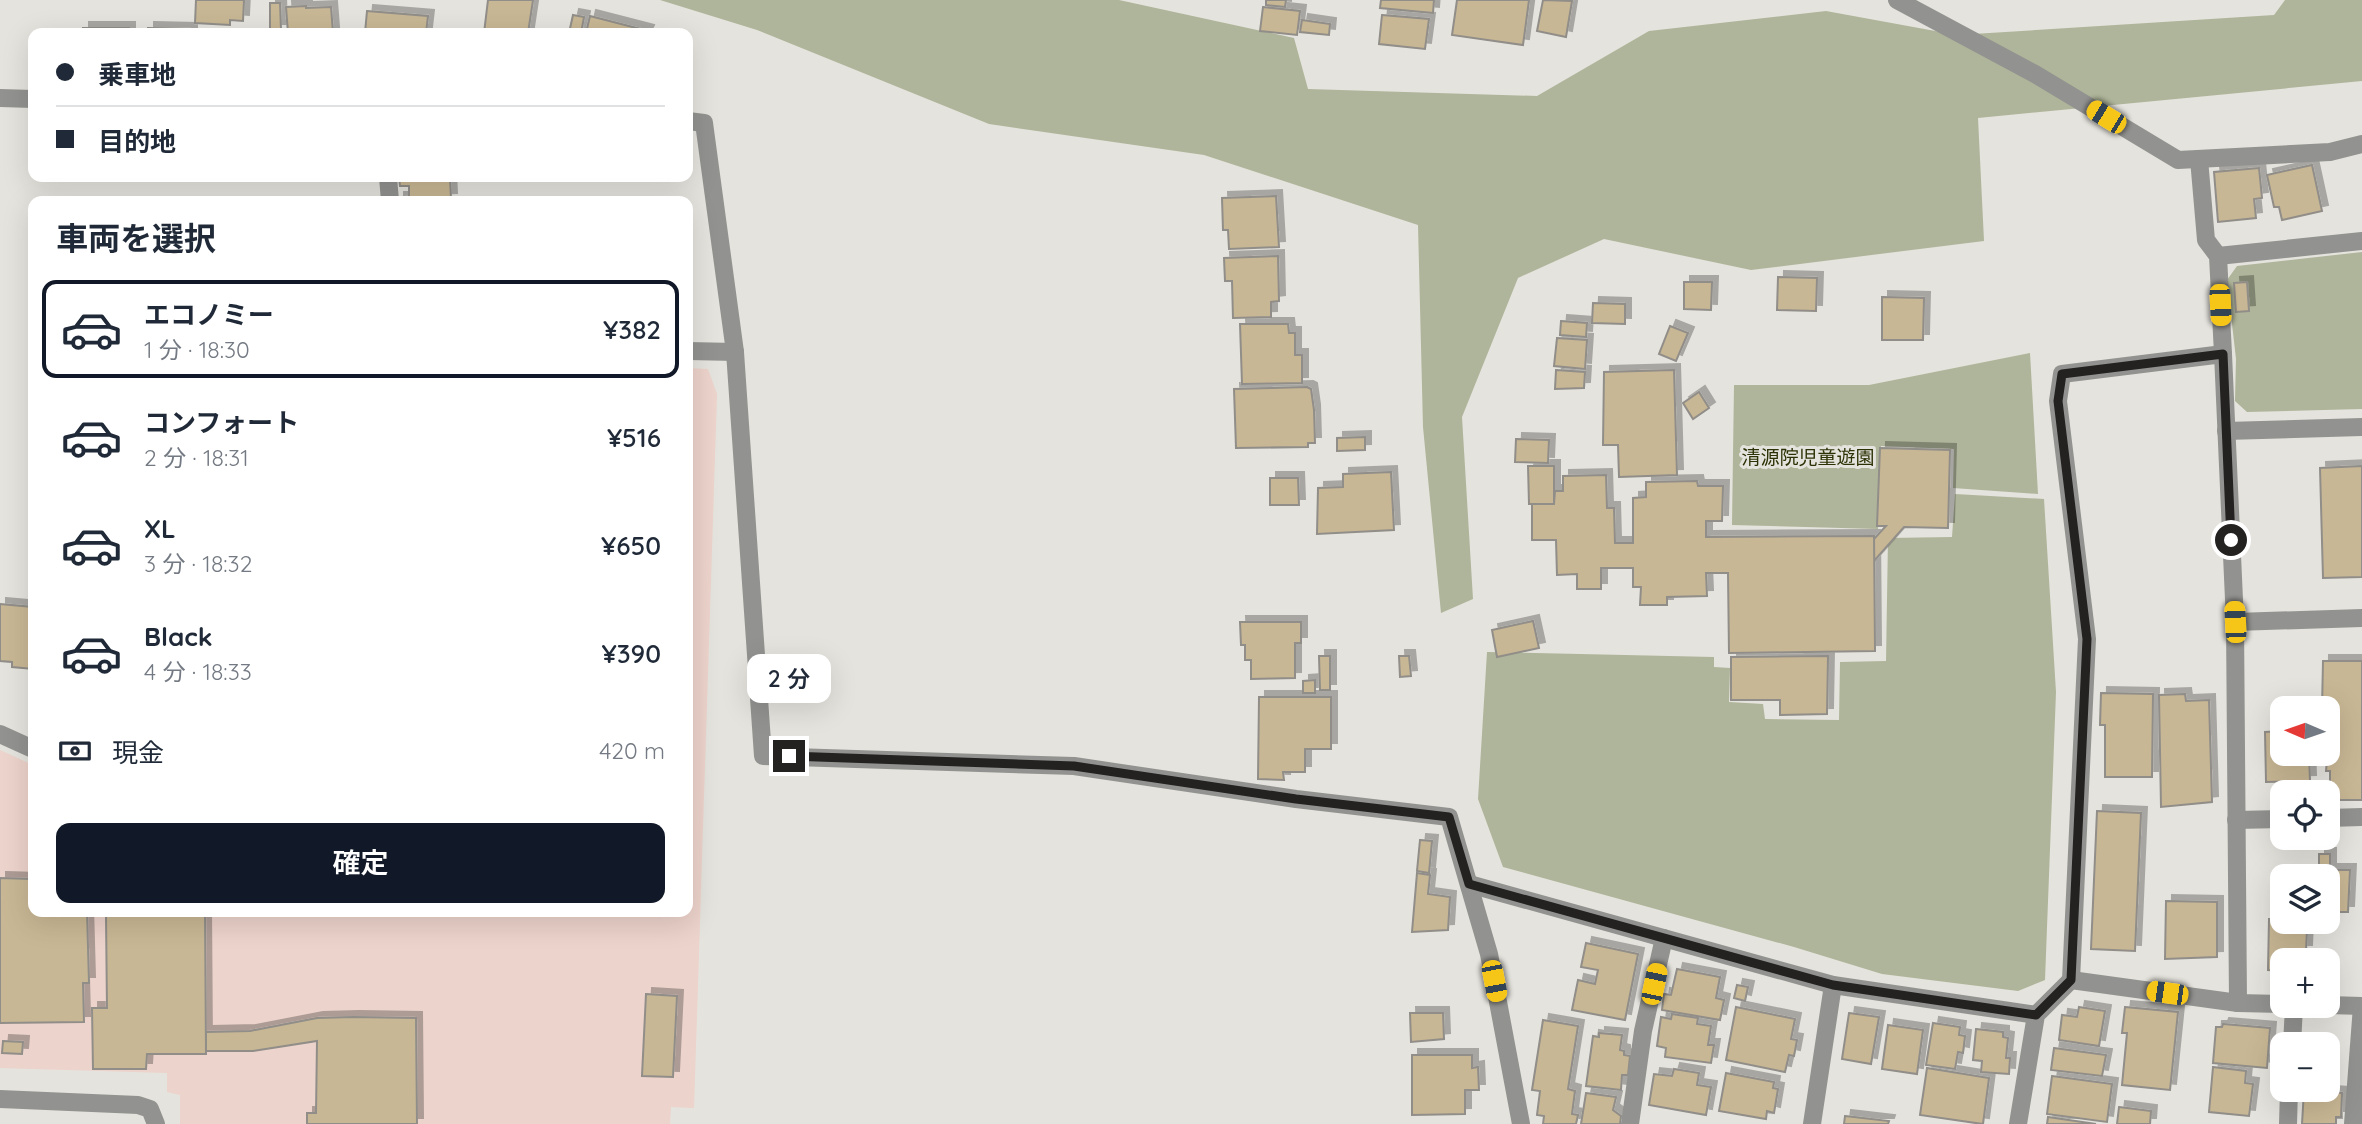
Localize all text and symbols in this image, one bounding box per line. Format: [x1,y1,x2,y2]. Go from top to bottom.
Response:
text: 乗車地 [98,58,176,91]
car [2083,97,2130,137]
text: 目的地 [98,125,176,158]
text: 車両を選択 [56,218,216,258]
car [2209,283,2232,327]
icon: car [60,298,123,361]
text: エコノミー [144,298,274,331]
text: ¥382 [603,313,661,346]
text: 1 分 · 18:30 [144,335,250,364]
icon: car [60,406,123,469]
text: コンフォート [144,406,299,439]
text: ¥516 [607,421,661,454]
text: 2 分 · 18:31 [144,443,249,472]
park label: 清源院児童遊園 [1741,445,1875,469]
text: XL [144,512,176,545]
icon: car [60,514,123,577]
route start [2215,524,2247,556]
text: ¥650 [601,529,661,562]
text: 3 分 · 18:32 [144,549,252,578]
car [2224,600,2247,644]
text: Black [144,620,213,653]
icon: car [60,622,123,685]
text: ¥390 [601,637,661,670]
callout: 2 分 [747,654,831,704]
text: 4 分 · 18:33 [144,657,252,686]
text: 2 分 [768,664,810,693]
north arrow [2270,696,2340,766]
map controls [2270,696,2340,1102]
icon: cash [56,732,94,770]
text: 現金 [112,736,164,769]
text: 420 m [599,736,665,765]
route end [773,740,805,772]
button: locate [2270,780,2340,850]
button: 確定 [56,823,665,903]
button: layers [2270,864,2340,934]
button: + [2270,948,2340,1018]
car [1480,958,1509,1004]
car [1640,961,1669,1007]
car [2145,980,2190,1006]
button: − [2270,1032,2340,1102]

